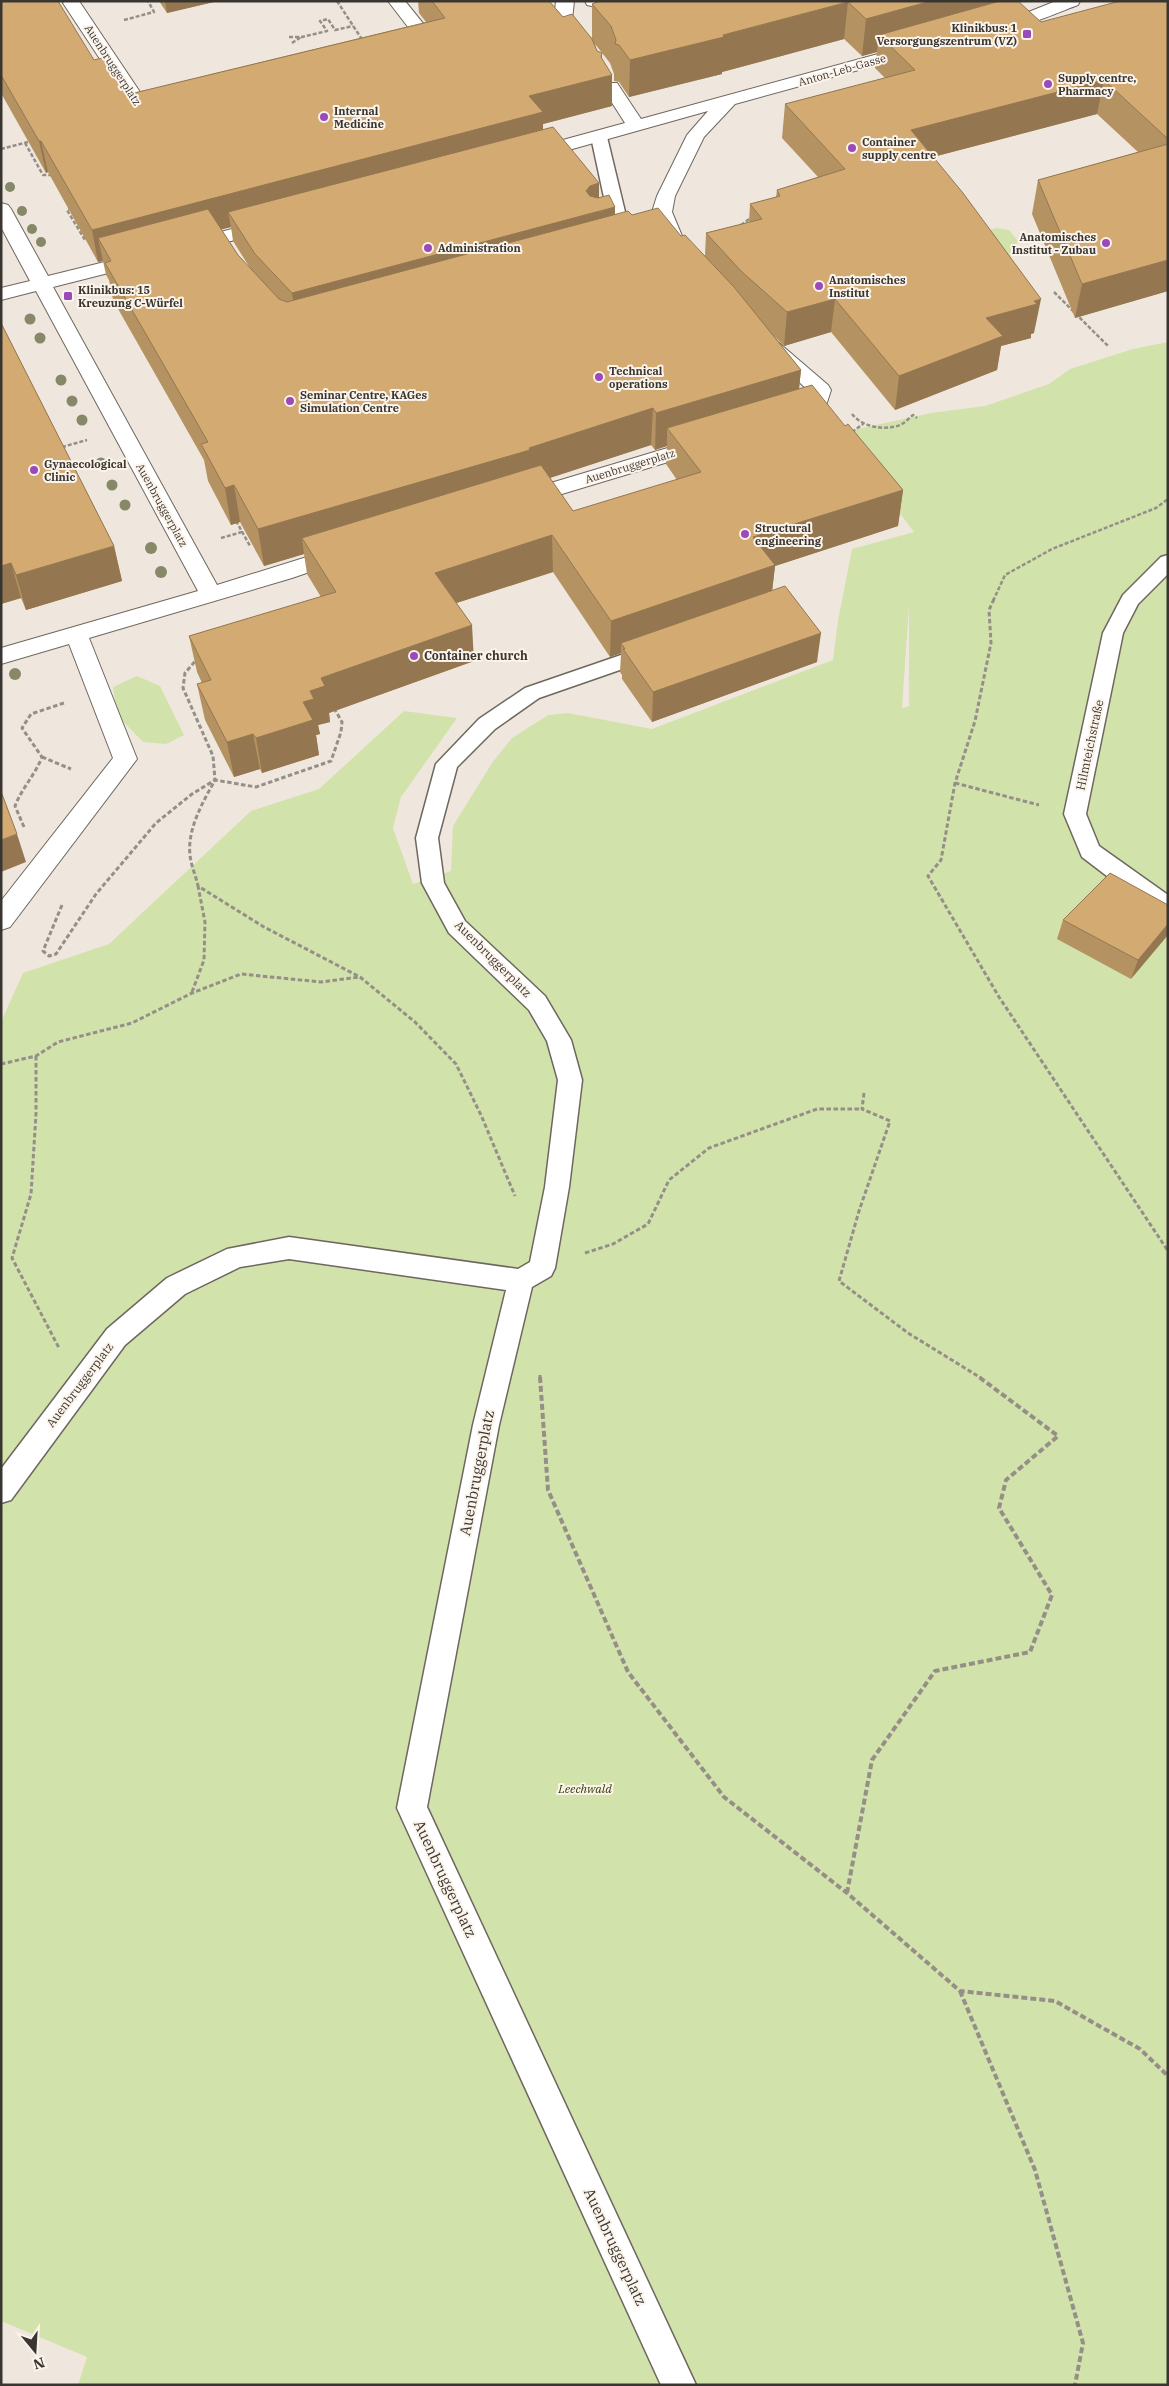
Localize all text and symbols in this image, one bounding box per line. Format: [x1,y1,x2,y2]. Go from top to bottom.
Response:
place label: Klinikbus: 1 Versorgungszentrum (VZ) [877,21,1017,48]
street label: Auenbruggerplatz [82,22,145,108]
marker: Klinikbus: 1 Versorgungszentrum (VZ) [1021,28,1033,40]
street label: Anton-Leb-Gasse [797,51,887,89]
place label: Supply centre, Pharmacy [1058,71,1136,98]
marker: Supply centre, Pharmacy [1042,78,1054,90]
place label: Internal Medicine [334,104,384,131]
marker: Internal Medicine [318,111,330,123]
place label: Container supply centre [862,135,936,162]
marker: Container supply centre [846,142,858,154]
place label: Anatomisches Institut - Zubau [1012,230,1096,257]
marker: Anatomisches Institut - Zubau [1100,237,1112,249]
place label: Administration [438,241,521,255]
marker: Administration [422,242,434,254]
place label: Anatomisches Institut [829,273,906,300]
marker: Anatomisches Institut [813,280,825,292]
place label: Klinikbus: 15 Kreuzung C-Würfel [78,283,183,310]
marker: Klinikbus: 15 Kreuzung C-Würfel [62,290,74,302]
place label: Technical operations [609,364,668,391]
marker: Technical operations [593,371,605,383]
place label: Seminar Centre, KAGes Simulation Centre [300,388,428,415]
marker: Seminar Centre, KAGes Simulation Centre [284,395,296,407]
street label: Auenbruggerplatz [583,446,677,486]
place label: Gynaecological Clinic [44,457,127,484]
street label: Auenbruggerplatz [133,461,191,550]
marker: Gynaecological Clinic [28,464,40,476]
place label: Structural engineering [755,521,822,548]
marker: Structural engineering [739,528,751,540]
place label: Container church [424,648,528,663]
marker: Container church [408,650,420,662]
street label: Hilmteichstraße [1073,698,1106,792]
street label: Auenbruggerplatz [452,917,535,1000]
street label: Auenbruggerplatz [43,1339,116,1430]
street label: Auenbruggerplatz [455,1408,498,1537]
park label: Leechwald [557,1781,612,1796]
street label: Auenbruggerplatz [410,1817,481,1941]
street label: Auenbruggerplatz [580,2185,651,2309]
north arrow [10,2326,60,2376]
text: N [31,2353,47,2374]

